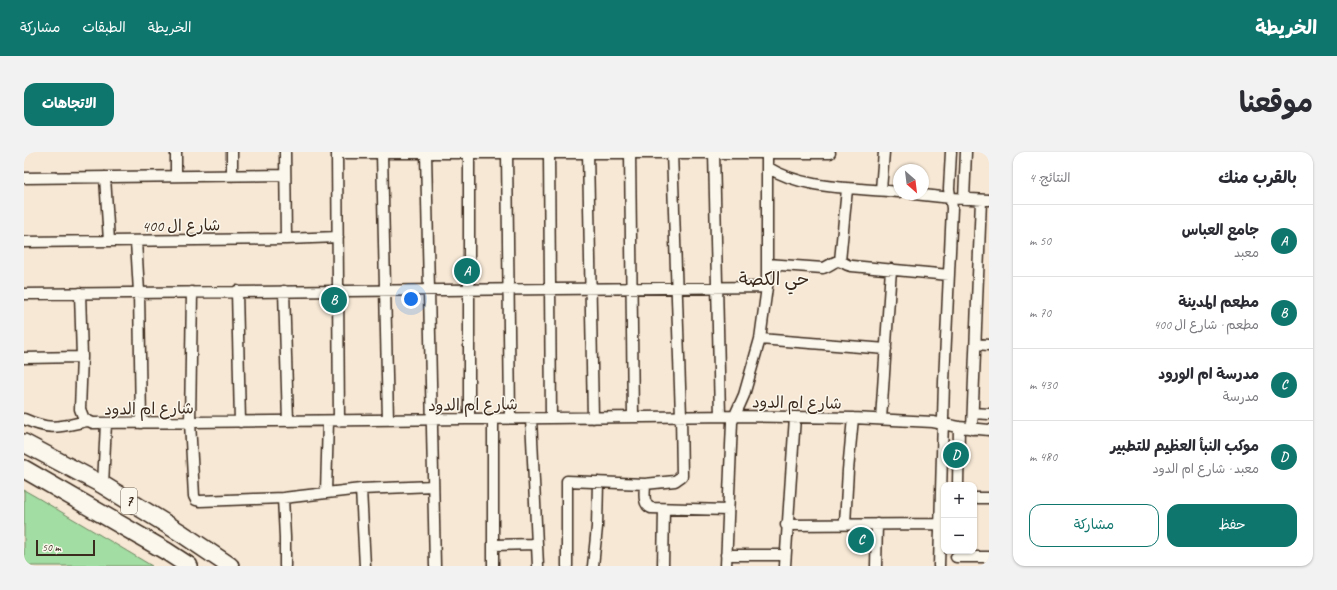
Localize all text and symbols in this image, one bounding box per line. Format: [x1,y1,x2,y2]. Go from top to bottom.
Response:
text: الخريطة [1255,16,1317,40]
text: مشاركة [20,19,60,36]
text: الطبقات [82,19,126,36]
text: الخريطة [148,19,191,36]
button: الاتجاهات [24,83,114,126]
text: موقعنا [1239,85,1313,120]
north arrow [893,164,929,200]
text: بالقرب منك [1218,167,1297,188]
text: النتائج: 4 [1029,170,1071,186]
street label: شارع ال 400 [142,215,221,238]
text: جامع العباس [1182,221,1259,240]
text: 50 m [1029,233,1051,249]
text: A [1281,233,1287,249]
text: معبد [1234,245,1259,261]
pin: A [454,256,480,286]
district label: حي الكصة [739,268,809,295]
pin: B [321,285,347,315]
your location [401,289,421,309]
text: مطعم المدينة [1178,293,1259,312]
text: 70 m [1029,305,1051,321]
text: B [1281,305,1287,321]
text: مطعم · شارع ال 400 [1153,317,1259,333]
text: مدرسة ام الورود [1158,365,1259,384]
text: 430 m [1029,377,1057,393]
text: C [1281,377,1287,393]
text: مدرسة [1223,389,1259,405]
street label: شارع ام الدود [752,392,842,416]
street label: شارع ام الدود [428,394,518,418]
street label: شارع ام الدود [104,398,194,422]
text: موكب النبأ العظيم للتطبير [1111,437,1259,456]
pin: D [943,440,969,470]
text: 480 m [1029,449,1057,465]
text: D [1280,449,1288,465]
text: معبد · شارع ام الدود [1153,461,1259,477]
map controls [941,482,977,554]
button: + [941,482,977,518]
road number: 7 [121,488,137,514]
button: مشاركة [1029,504,1159,547]
button: حفظ [1167,504,1297,547]
button: − [941,518,977,554]
pin: C [848,525,874,555]
scale bar [36,538,95,557]
text: 50 m [42,540,61,554]

